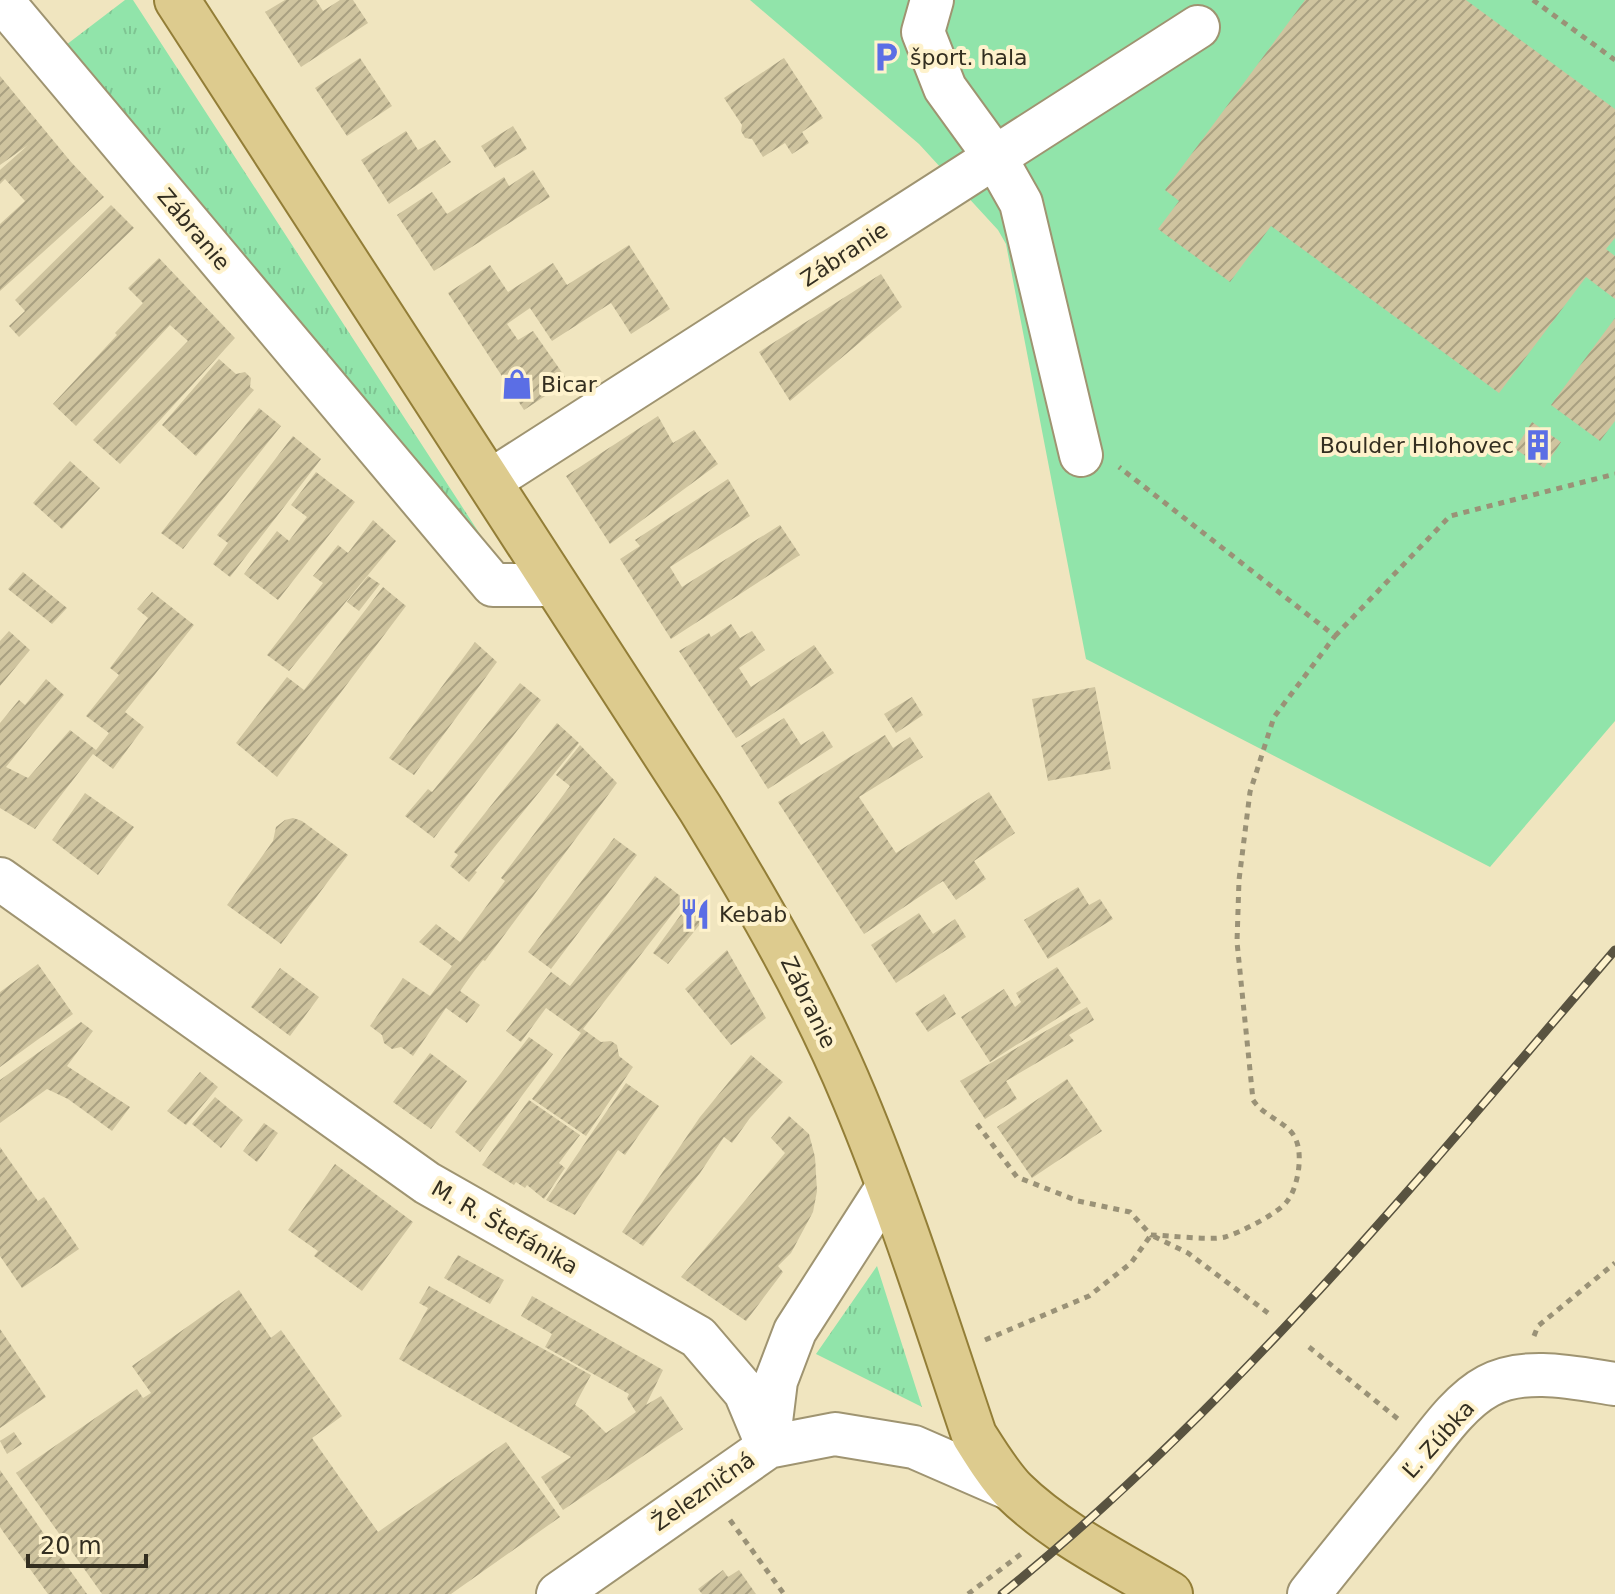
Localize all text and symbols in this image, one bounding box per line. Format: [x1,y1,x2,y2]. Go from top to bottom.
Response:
parking icon: šport. hala [869,40,903,74]
place label: šport. hala [910,45,1028,70]
street label: Zábranie [152,184,235,275]
street label: Zábranie [796,217,892,292]
shop icon: Bicar [500,367,534,401]
place label: Bicar [541,372,598,397]
building icon: Boulder Hlohovec [1521,428,1555,462]
place label: Boulder Hlohovec [1320,433,1514,458]
restaurant icon: Kebab [678,897,712,931]
place label: Kebab [719,902,787,927]
street label: Zábranie [776,952,841,1052]
street label: M. R. Štefánika [427,1175,582,1279]
street label: Ľ. Zúbka [1397,1396,1479,1483]
street label: Železničná [647,1447,759,1536]
scale bar [28,1518,146,1568]
text: 20 m [40,1532,102,1560]

